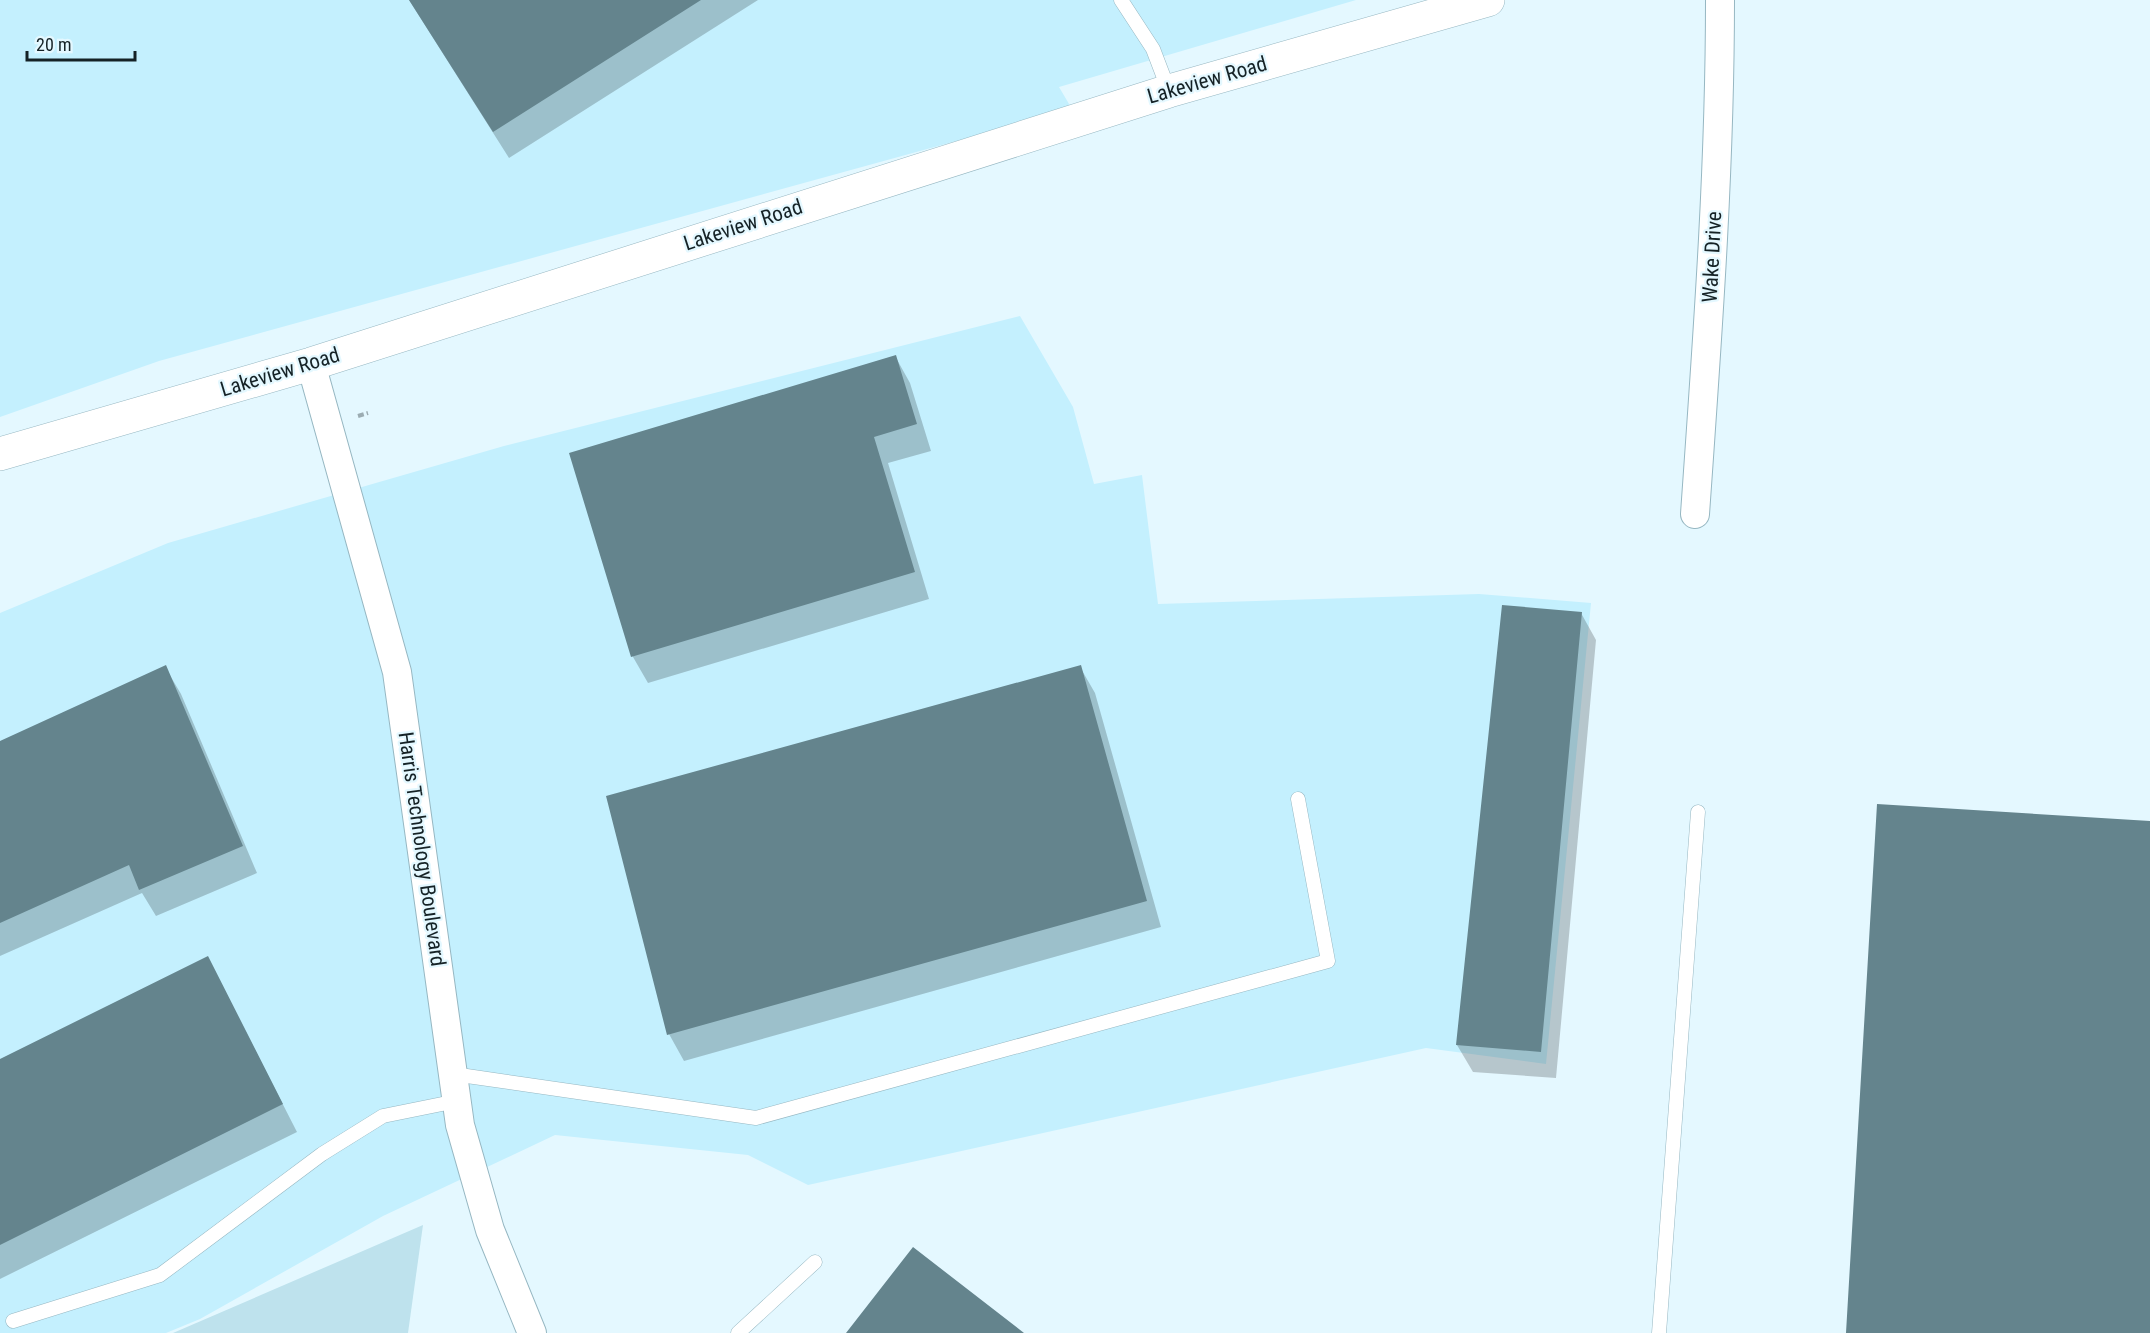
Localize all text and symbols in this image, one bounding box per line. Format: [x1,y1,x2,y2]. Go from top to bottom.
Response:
scale bar [27,24,135,62]
text: 20 m [36,34,71,55]
street label: Lakeview Road [1144,51,1270,109]
street label: Lakeview Road [681,195,805,255]
street label: Wake Drive [1698,211,1726,303]
street label: Lakeview Road [218,343,342,401]
street label: Harris Technology Boulevard [394,730,450,968]

